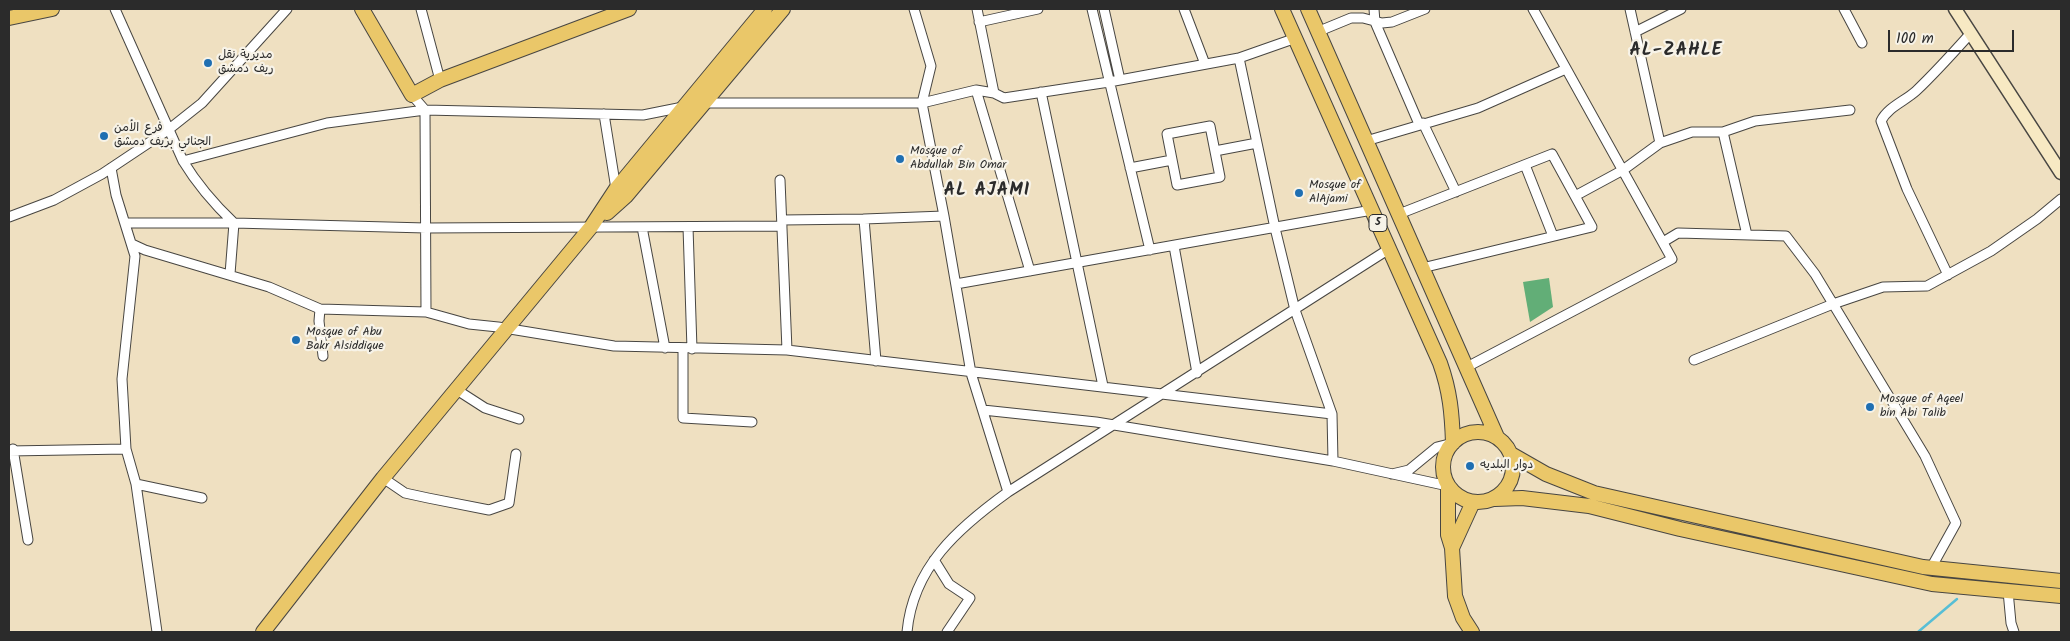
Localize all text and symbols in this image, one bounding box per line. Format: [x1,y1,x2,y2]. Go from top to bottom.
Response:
scale bar [1890,20,2016,52]
text: 100 m [1896,27,1934,51]
district label: AL-ZAHLE [1628,41,1724,63]
place label: مديرية نقل ريف دمشق [218,49,274,77]
marker: مديرية نقل ريف دمشق [202,57,214,69]
place label: فرع الأمن الجنائي بريف دمشق [114,122,211,150]
marker: فرع الأمن الجنائي بريف دمشق [98,130,110,142]
place label: Mosque of Abdullah Bin Omar [910,145,1006,173]
marker: Mosque of Abdullah Bin Omar [894,153,906,165]
place label: Mosque of AlAjami [1309,179,1361,207]
district label: AL AJAMI [943,181,1031,203]
marker: Mosque of AlAjami [1293,187,1305,199]
road number: 5 [1369,214,1387,232]
place label: Mosque of Abu Bakr Alsiddique [306,326,384,354]
marker: Mosque of Abu Bakr Alsiddique [290,334,302,346]
place label: Mosque of Aqeel bin Abi Talib [1880,393,1963,421]
marker: Mosque of Aqeel bin Abi Talib [1864,401,1876,413]
place label: دوار البلديه [1480,459,1533,473]
marker: دوار البلديه [1464,460,1476,472]

